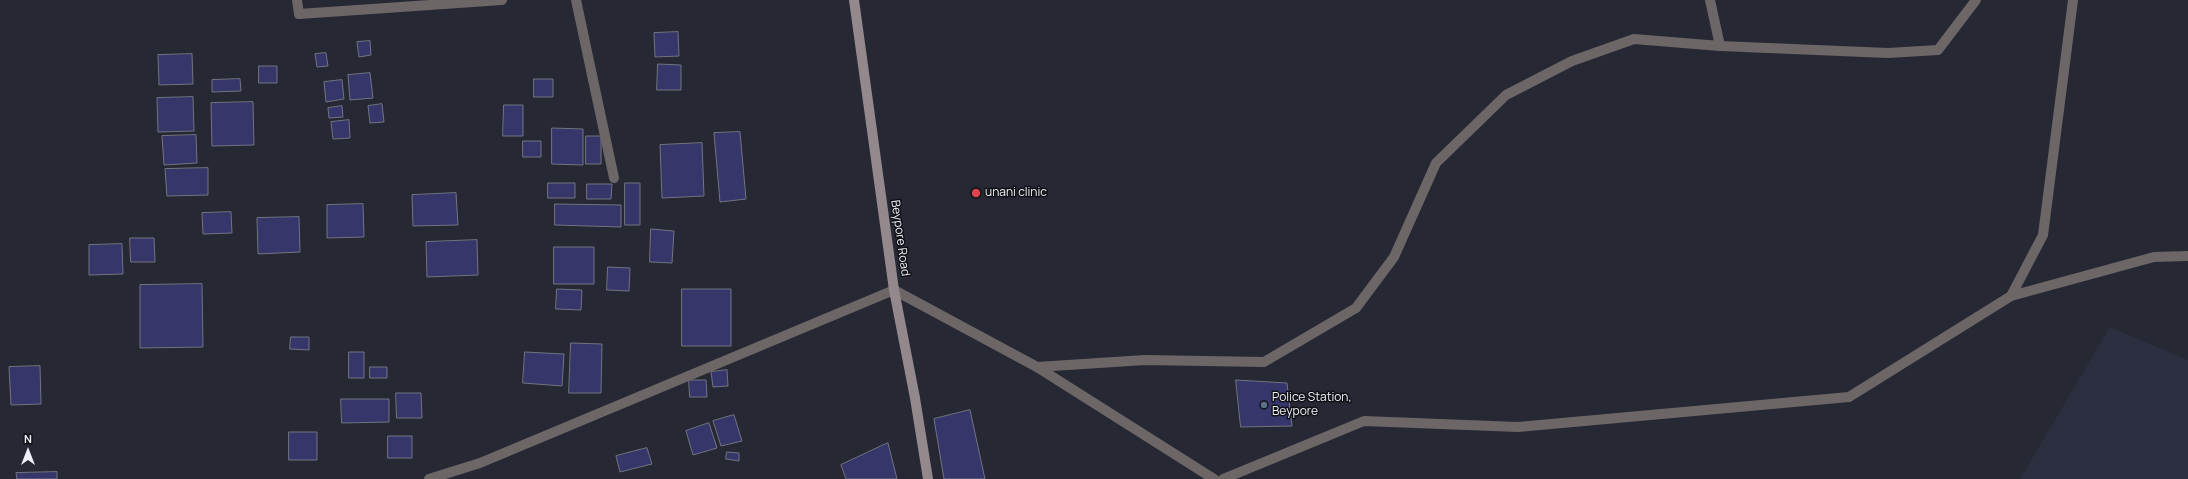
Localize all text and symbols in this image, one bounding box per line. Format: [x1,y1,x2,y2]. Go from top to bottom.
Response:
place label: unani clinic [985,186,1047,200]
marker: unani clinic [970,187,982,199]
street label: Beypore Road [888,199,912,277]
place label: Police Station, Beypore [1272,391,1352,419]
marker: Police Station, Beypore [1259,400,1269,410]
north arrow [8,431,48,471]
text: N [24,431,32,446]

